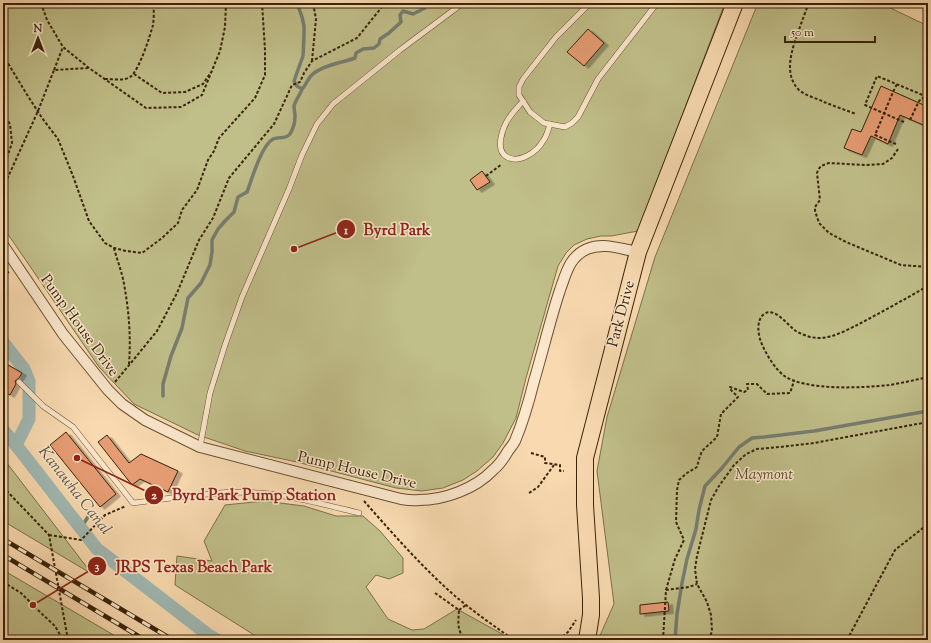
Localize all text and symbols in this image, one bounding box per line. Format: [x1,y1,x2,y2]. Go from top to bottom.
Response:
north arrow [18,18,58,58]
scale bar [785,18,875,44]
text: N [33,21,43,37]
text: 50 m [790,24,814,42]
callout: Byrd Park [336,215,439,243]
text: Byrd Park [363,220,431,243]
text: 1 [343,222,349,240]
street label: Pump House Drive [35,271,123,381]
street label: Park Drive [603,278,641,350]
water label: Kanawha Canal [32,442,116,540]
street label: Pump House Drive [295,447,419,495]
park label: Maymont [735,465,793,486]
callout: Byrd Park Pump Station [144,481,344,509]
text: Byrd Park Pump Station [172,485,337,508]
text: 2 [151,487,157,505]
callout: JRPS Texas Beach Park [87,552,280,580]
text: JRPS Texas Beach Park [114,557,272,580]
text: 3 [95,558,100,576]

